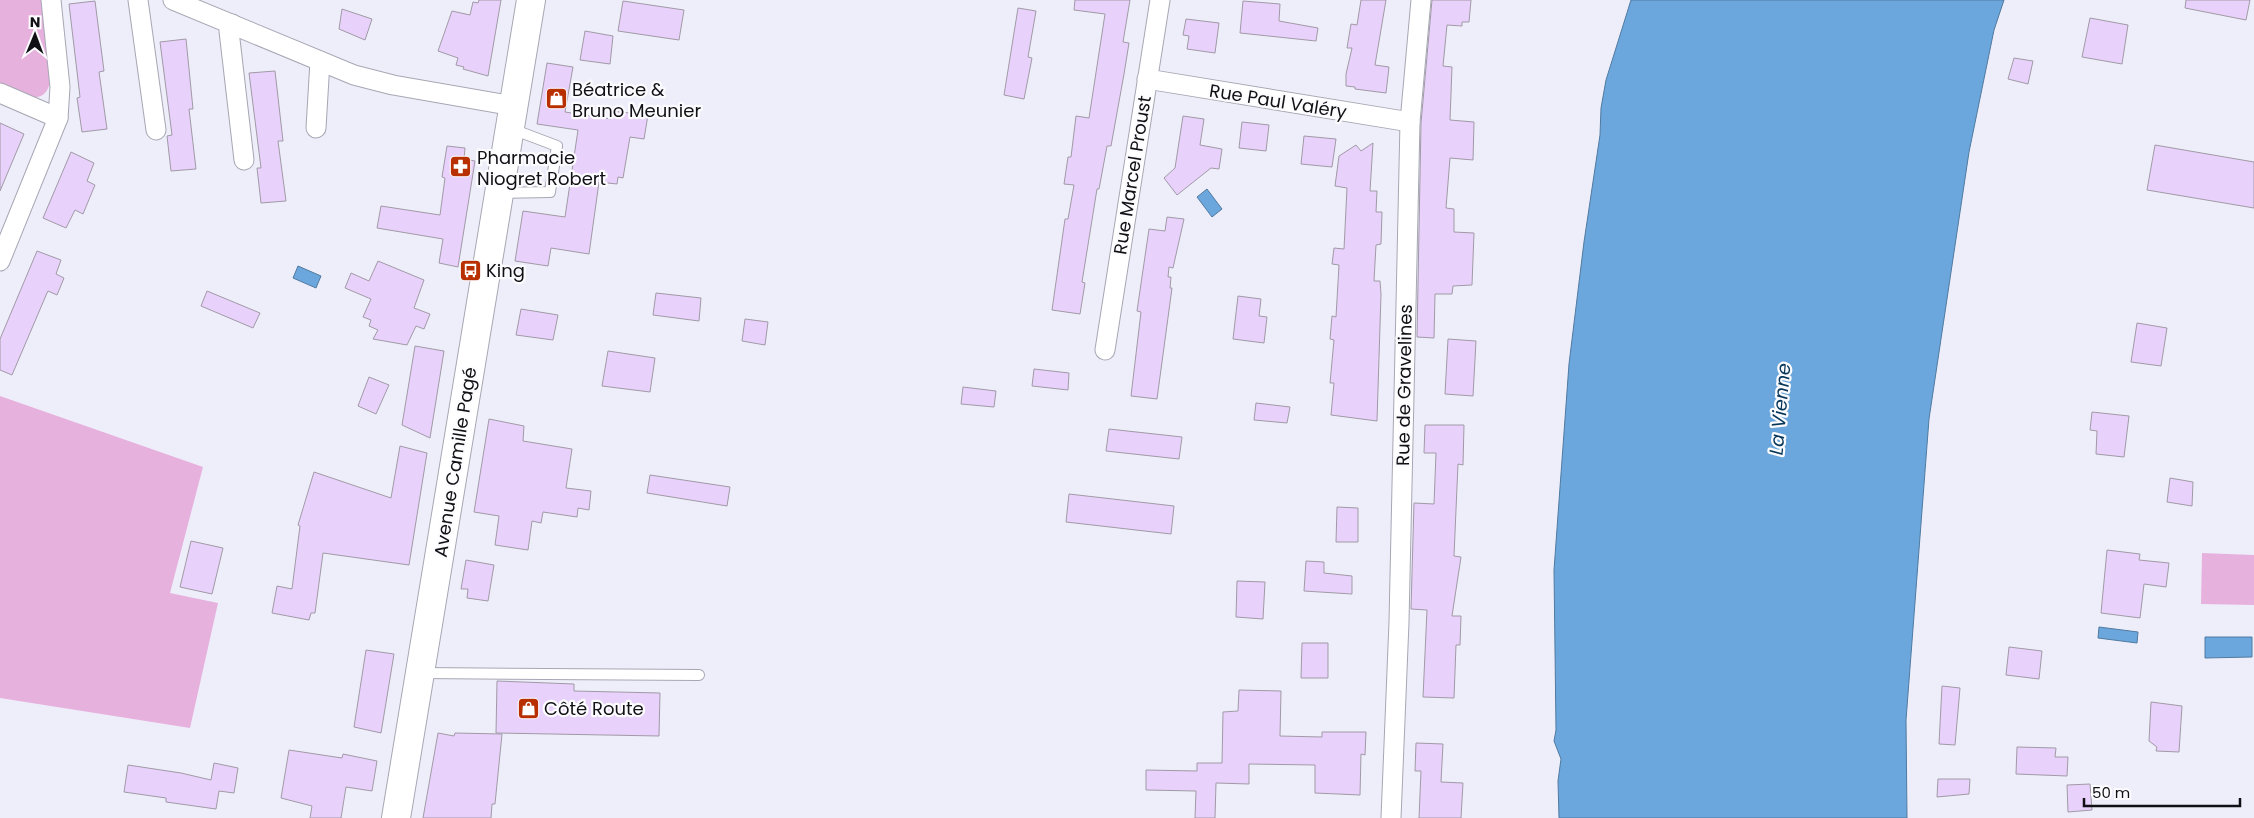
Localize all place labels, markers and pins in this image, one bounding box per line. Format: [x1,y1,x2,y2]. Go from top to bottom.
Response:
place label: Béatrice & Bruno Meunier [572,77,701,123]
shop icon: Béatrice & Bruno Meunier [544,87,568,111]
place label: Pharmacie Niogret Robert [477,145,606,191]
pharmacy icon: Pharmacie Niogret Robert [449,155,473,179]
bus stop icon: King [458,258,482,282]
place label: King [486,258,525,283]
shop icon: Côté Route [516,696,540,720]
place label: Côté Route [544,696,644,721]

